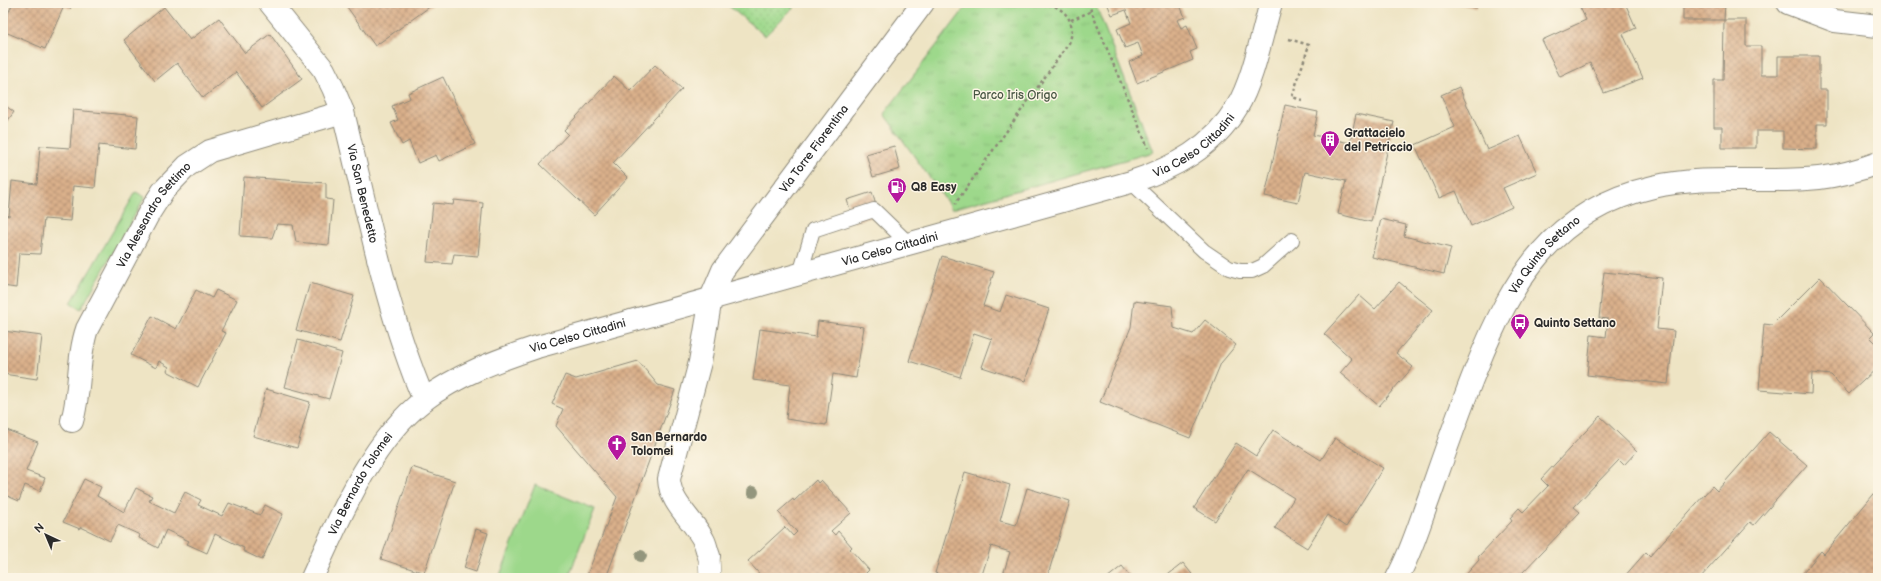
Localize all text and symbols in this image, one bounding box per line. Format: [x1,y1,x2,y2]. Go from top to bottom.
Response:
park label: Parco Iris Origo [973,88,1057,103]
street label: Via Torre Fiorentina [776,101,852,196]
street label: Via Celso Cittadini [1151,111,1238,181]
place label: Grattacielo del Petriccio [1344,126,1413,155]
building icon: Grattacielo del Petriccio [1319,129,1341,157]
street label: Via San Benedetto [343,143,381,245]
street label: Via Alessandro Settimo [113,159,194,271]
fuel station icon: Q8 Easy [886,176,908,204]
place label: Q8 Easy [911,180,957,195]
street label: Via Quinto Settano [1506,212,1583,297]
street label: Via Celso Cittadini [840,228,940,269]
bus stop icon: Quinto Settano [1509,312,1531,340]
street label: Via Celso Cittadini [528,315,628,356]
place label: Quinto Settano [1534,316,1616,331]
street label: Via Bernardo Tolomei [325,429,396,538]
place label: San Bernardo Tolomei [631,430,707,459]
church icon: San Bernardo Tolomei [606,433,628,461]
north arrow [26,515,66,555]
text: N [32,521,47,536]

